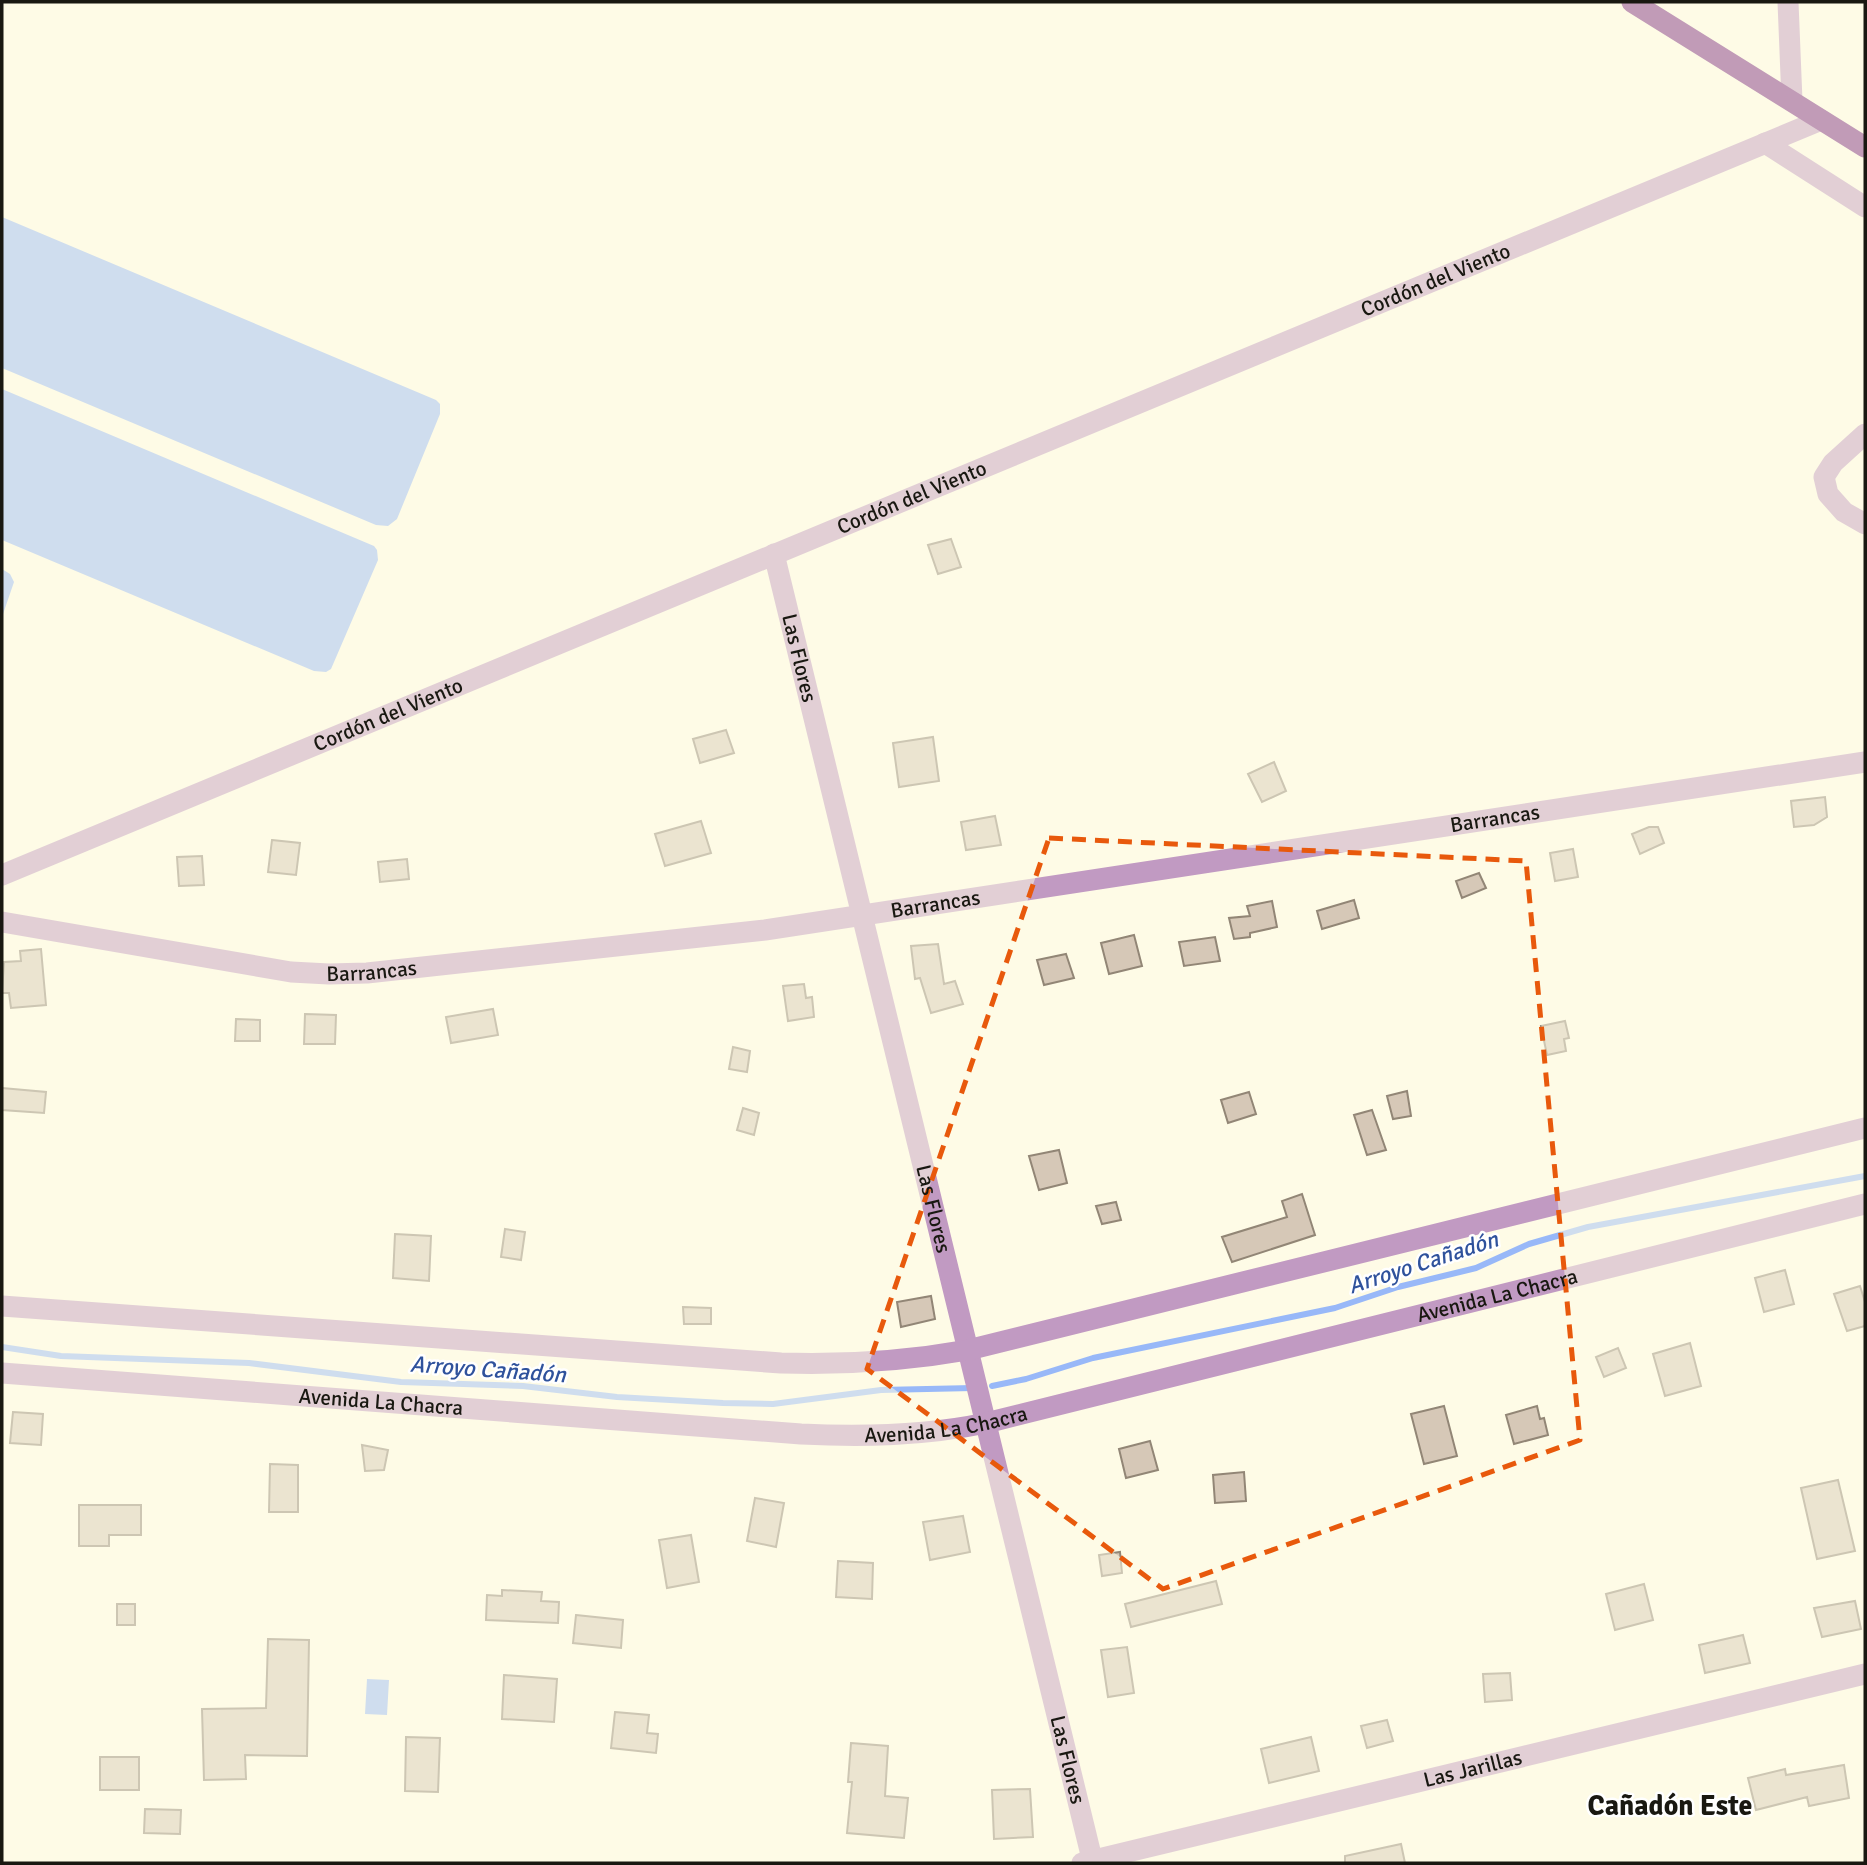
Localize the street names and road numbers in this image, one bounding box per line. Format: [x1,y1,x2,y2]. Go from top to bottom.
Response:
street label: Cordón del Viento [1357,237,1514,323]
street label: Cordón del Viento [833,455,990,540]
street label: Las Flores [776,611,823,705]
street label: Cordón del Viento [309,672,467,757]
street label: Barrancas [1448,799,1542,838]
street label: Barrancas [889,884,982,924]
street label: Barrancas [326,955,418,987]
street label: Las Flores [910,1162,957,1256]
street label: Avenida La Chacra [1414,1263,1580,1328]
street label: Avenida La Chacra [298,1383,464,1421]
street label: Avenida La Chacra [864,1400,1030,1448]
street label: Las Flores [1045,1713,1091,1807]
street label: Las Jarillas [1421,1744,1525,1793]

